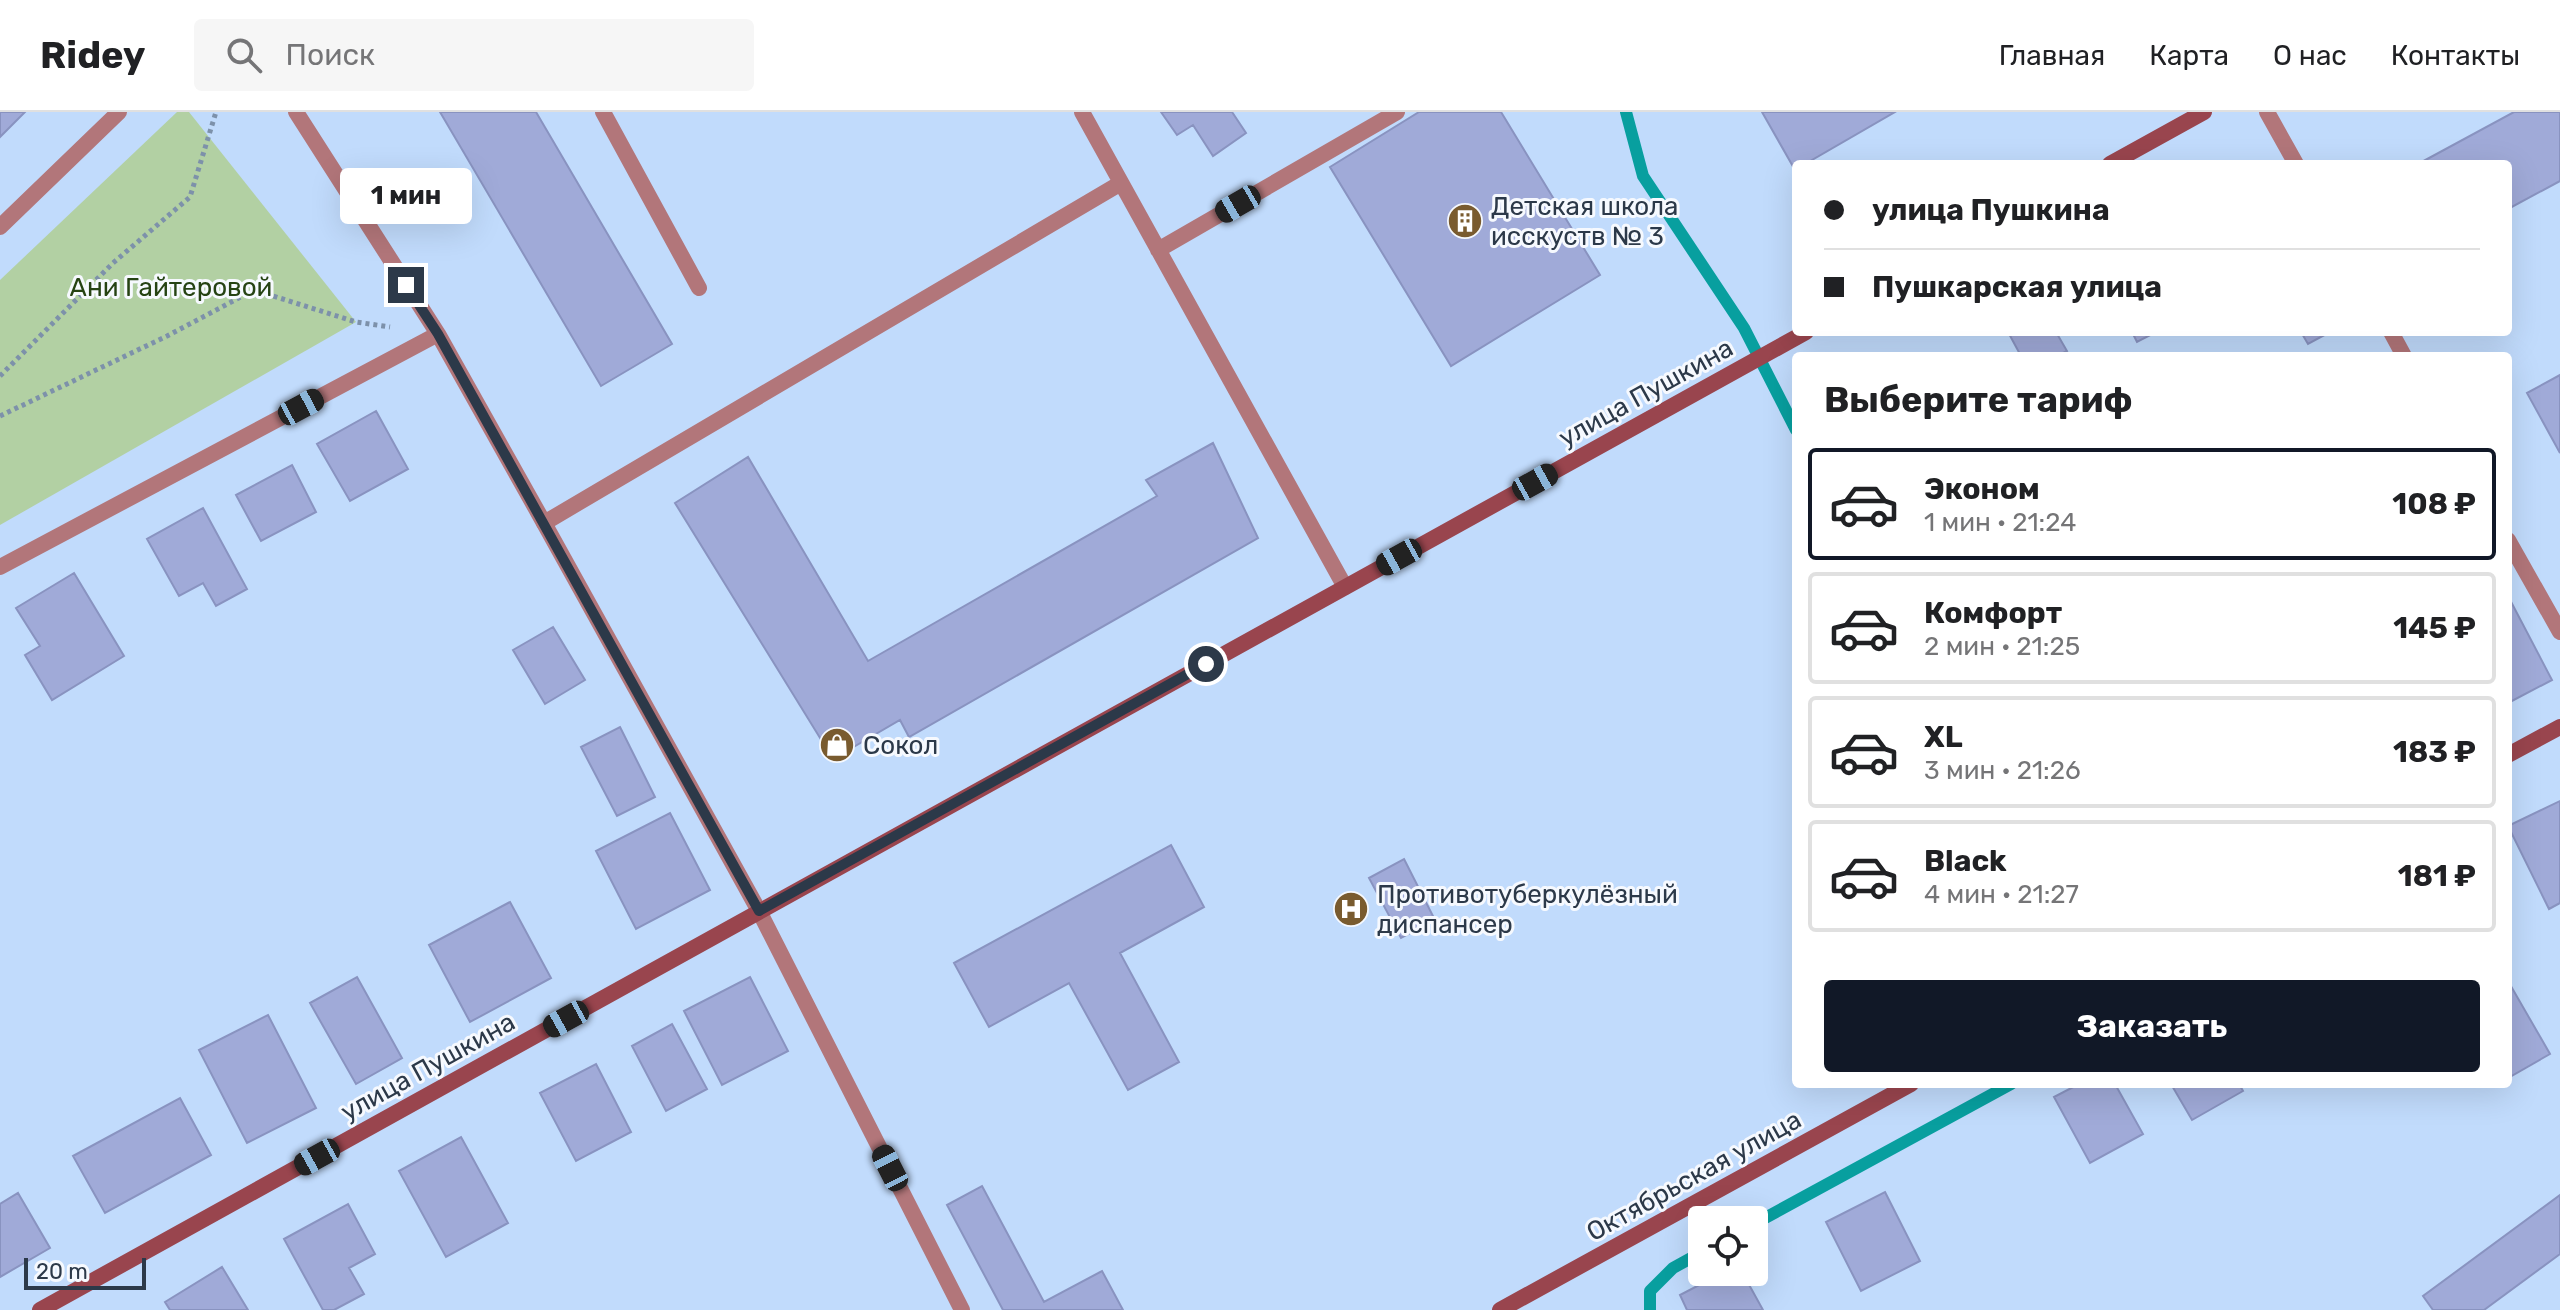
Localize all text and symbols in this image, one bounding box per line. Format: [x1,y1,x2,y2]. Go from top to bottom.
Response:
search box [194,19,754,91]
text: Ridey [40,32,146,78]
icon: search [222,33,266,77]
text: Поиск [286,37,375,73]
text: Главная [1999,39,2105,72]
text: Карта [2149,39,2229,72]
text: О нас [2273,39,2347,72]
text: Контакты [2391,39,2520,72]
callout: 1 мин [340,169,472,225]
text: 1 мин [371,180,441,211]
car [1211,182,1265,226]
place label: Детская школа исскуств № 3 [1491,191,1678,252]
text: улица Пушкина [1872,192,2110,228]
building icon: Детская школа исскуств № 3 [1446,202,1484,240]
route end [388,267,424,303]
text: Пушкарская улица [1872,269,2162,305]
park label: Ани Гайтеровой [70,272,272,303]
street label: улица Пушкина [1553,332,1739,454]
text: Выберите тариф [1824,378,2133,421]
car [274,385,328,429]
car [1508,460,1562,504]
icon: car [1828,468,1900,540]
text: Эконом [1924,471,2040,507]
text: 108 ₽ [2392,486,2476,522]
text: 1 мин · 21:24 [1924,507,2076,538]
car [1372,535,1426,579]
icon: car [1828,592,1900,664]
text: Комфорт [1924,595,2062,631]
text: 145 ₽ [2393,610,2476,646]
text: 2 мин · 21:25 [1924,631,2080,662]
route start [1188,646,1224,682]
icon: car [1828,716,1900,788]
text: XL [1924,719,1963,755]
shop icon: Сокол [818,726,856,764]
place label: Сокол [863,730,938,761]
text: 183 ₽ [2393,734,2476,770]
text: 3 мин · 21:26 [1924,755,2081,786]
icon: car [1828,840,1900,912]
text: Black [1924,843,2007,879]
text: 181 ₽ [2398,858,2476,894]
place label: Противотуберкулёзный диспансер [1377,879,1678,940]
text: 4 мин · 21:27 [1924,879,2079,910]
hospital icon: Противотуберкулёзный диспансер [1332,890,1370,928]
button: Заказать [1824,980,2480,1072]
car [539,997,593,1041]
street label: улица Пушкина [335,1006,521,1128]
street label: Октябрьская улица [1581,1104,1807,1248]
car [290,1135,344,1179]
car [868,1141,912,1195]
map controls [1688,1206,1768,1286]
button: locate [1688,1206,1768,1286]
scale bar [24,1254,146,1290]
text: 20 m [36,1258,88,1285]

